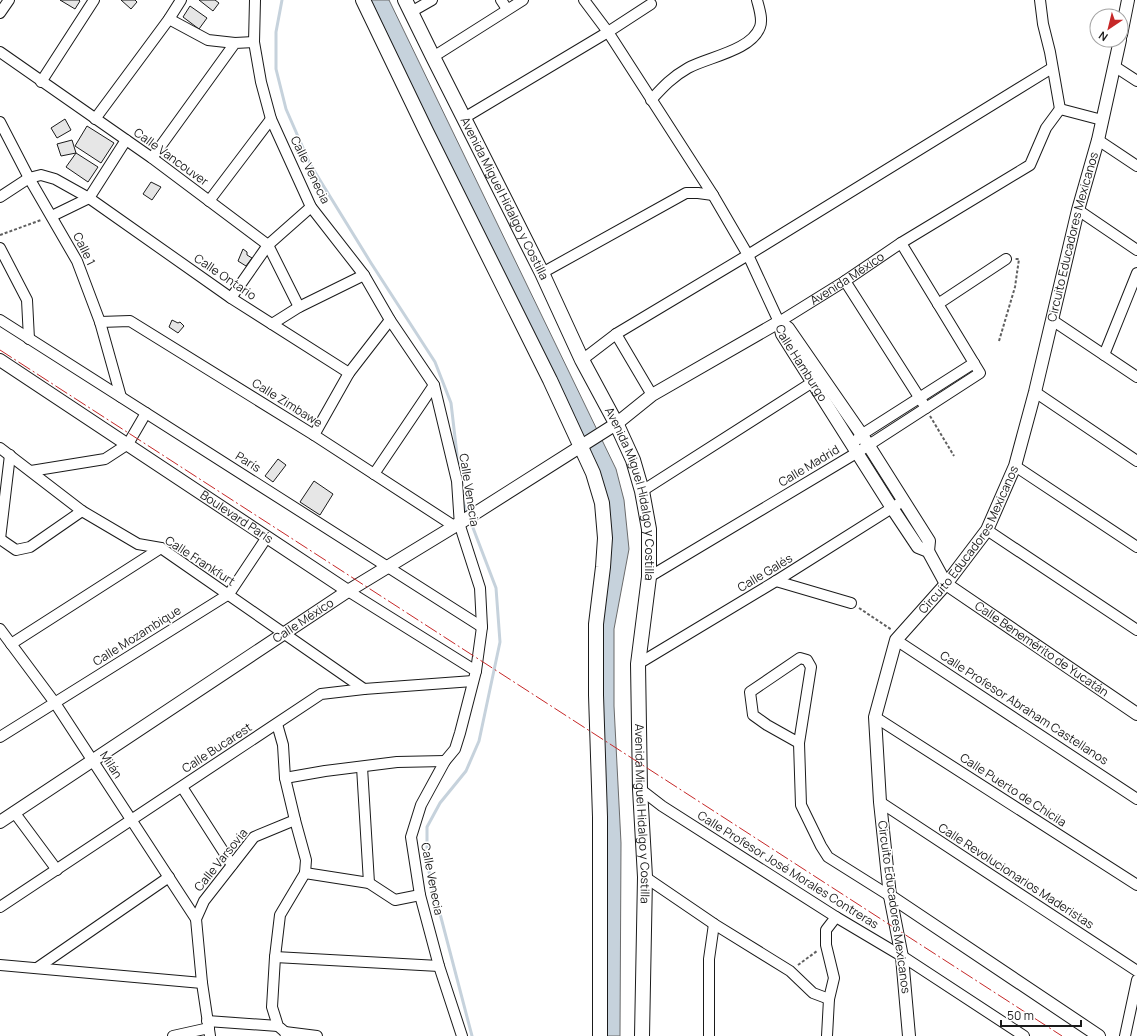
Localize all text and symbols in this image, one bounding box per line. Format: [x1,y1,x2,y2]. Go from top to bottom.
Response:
north arrow [1089,8,1129,48]
text: N [1095,28,1111,45]
street label: Avenida Miguel Hidalgo y Costilla [457,114,553,282]
street label: Calle Vancouver [130,124,213,190]
street label: Calle Venecia [287,133,334,207]
street label: Circuito Educadores Mexicanos [1043,150,1102,323]
street label: Calle 1 [69,229,100,268]
street label: Avenida México [807,248,887,309]
street label: Calle Ontario [191,249,260,304]
street label: Calle Hamburgo [772,323,832,405]
street label: Calle Zimbawe [249,374,326,431]
street label: Avenida Miguel Hidalgo y Costilla [601,404,658,582]
street label: Calle Madrid [775,441,842,490]
street label: París [232,447,264,476]
street label: Calle Venecia [455,452,484,528]
street label: Circuito Educadores Mexicanos [914,463,1022,617]
street label: Boulevard París [197,486,277,547]
street label: Calle Frankfurt [162,531,239,590]
street label: Calle Galés [734,549,795,596]
street label: Calle México [269,594,337,647]
street label: Calle Benemérito de Yucatán [971,597,1112,700]
street label: Calle Mozambique [89,602,184,670]
street label: Calle Profesor Abraham Castellanos [937,647,1112,769]
street label: Calle Bucarest [178,718,255,777]
street label: Avenida Miguel Hidalgo y Costilla [631,724,654,904]
street label: Milán [96,748,127,782]
street label: Calle Puerto de Chicila [957,749,1070,830]
street label: Calle Profesor José Morales Contreras [694,807,882,933]
street label: Circuito Educadores Mexicanos [874,819,915,994]
street label: Calle Revolucionarios Maderistas [935,819,1097,932]
street label: Calle Varsovia [190,825,251,895]
street label: Calle Venecia [417,841,448,917]
scale bar [1001,1002,1081,1028]
text: 50 m [1007,1007,1034,1024]

